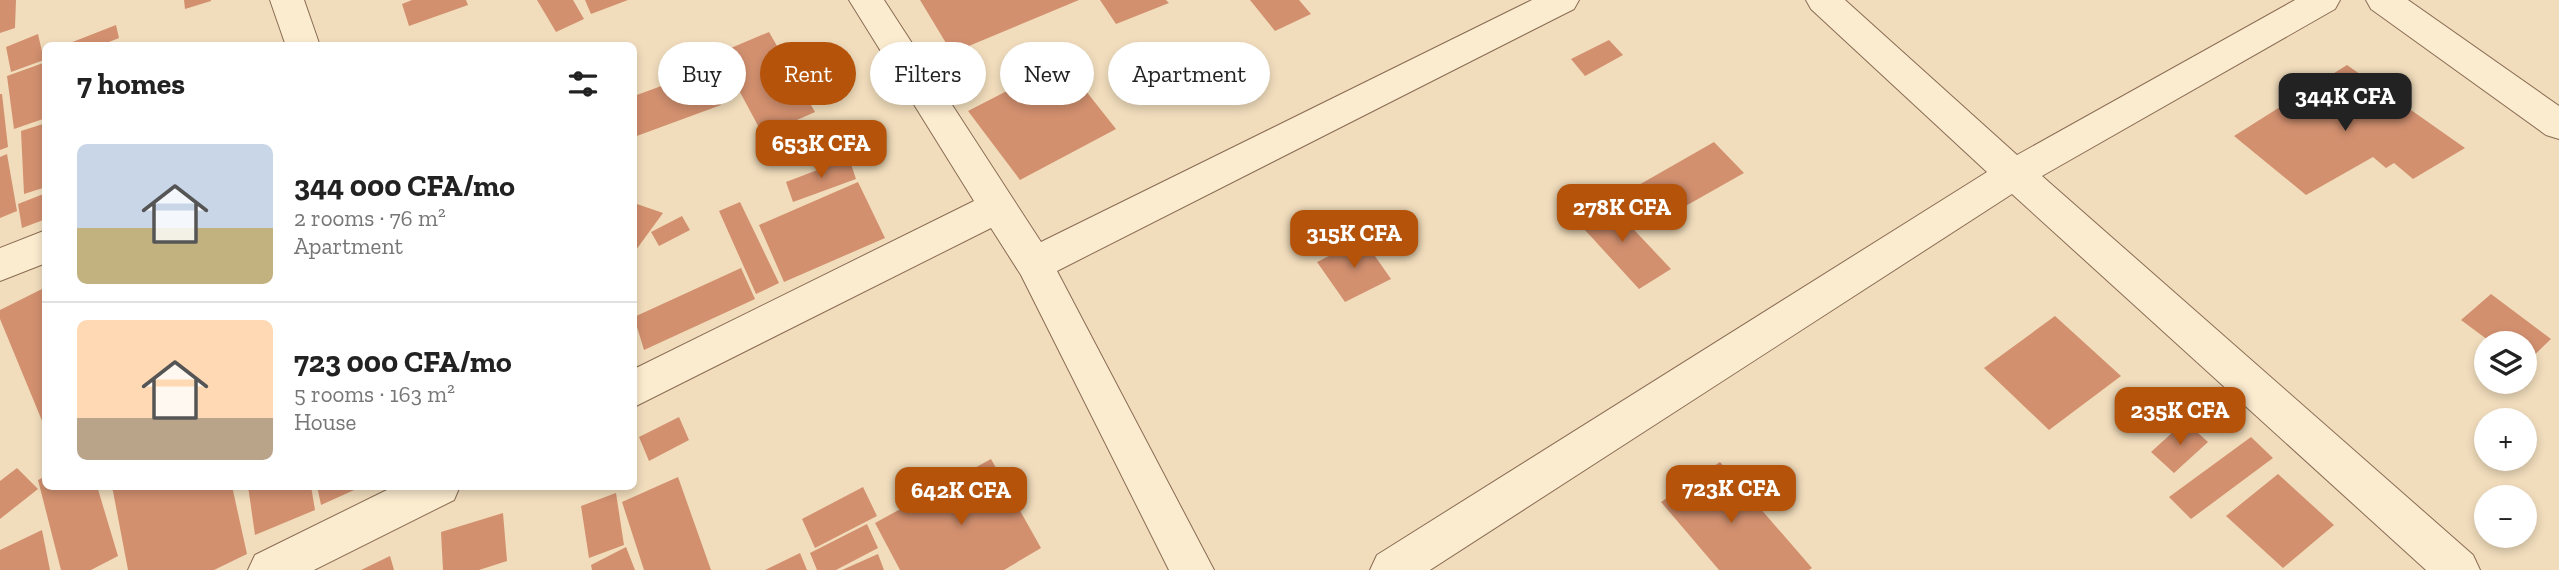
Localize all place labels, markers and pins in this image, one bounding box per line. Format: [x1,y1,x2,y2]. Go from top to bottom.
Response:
pin: 344K CFA [2273,74,2417,133]
pin: 653K CFA [749,120,893,180]
pin: 278K CFA [1550,184,1694,244]
pin: 315K CFA [1282,210,1426,270]
pin: 235K CFA [2108,388,2252,447]
pin: 723K CFA [1659,466,1803,525]
pin: 642K CFA [889,468,1033,527]

